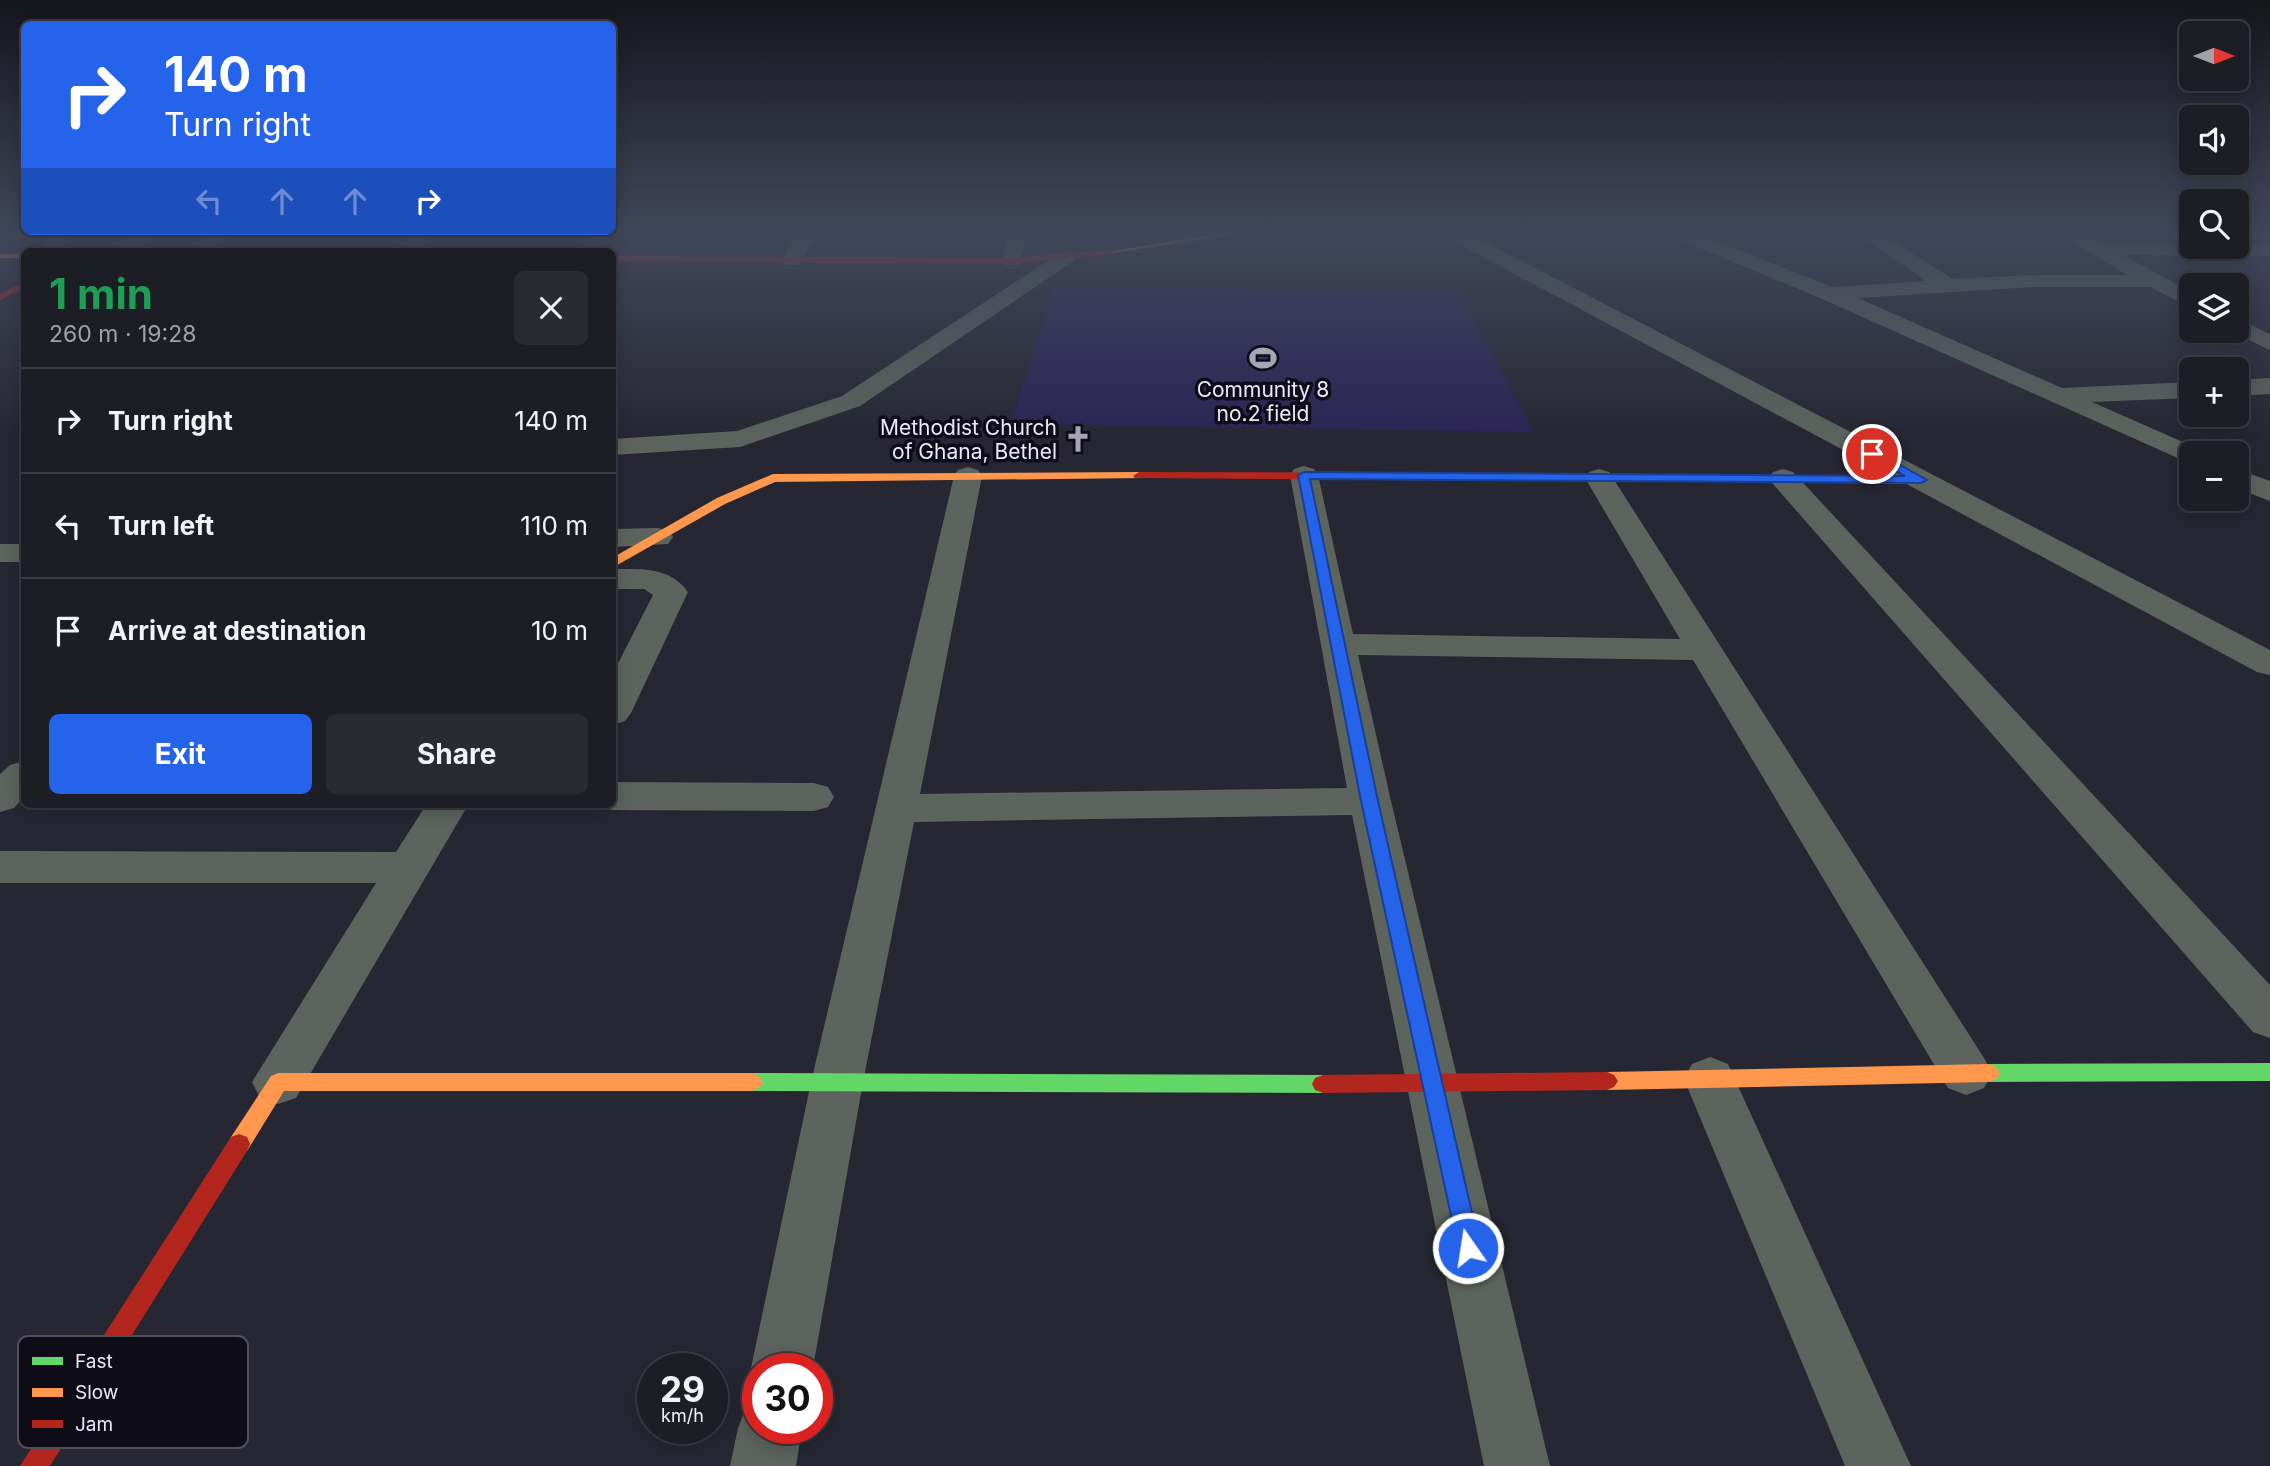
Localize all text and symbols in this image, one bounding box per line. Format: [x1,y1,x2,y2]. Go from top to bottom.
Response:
north arrow [2179,21,2249,91]
map controls [2179,21,2249,511]
text: 140 m [164,45,308,104]
icon: right [49,49,140,140]
text: Turn right [164,105,311,144]
button: sound [2179,105,2249,175]
icon: left [190,182,228,220]
icon: ahead [263,182,301,220]
icon: ahead [336,182,374,220]
icon: right [409,182,447,220]
button: search [2179,189,2249,259]
text: 1 min [49,268,153,319]
button: close [514,271,588,345]
button: layers [2179,273,2249,343]
text: 260 m · 19:28 [49,320,196,348]
sports icon: Community 8 no.2 field [1248,343,1278,373]
button: + [2179,357,2249,427]
place label: Community 8 no.2 field [1197,377,1329,426]
icon: right [49,402,87,440]
text: Turn right [108,405,233,436]
text: 140 m [514,405,588,436]
place label: Methodist Church of Ghana, Bethel [880,415,1057,464]
church icon: Methodist Church of Ghana, Bethel [1063,424,1093,454]
pin [1842,424,1902,484]
icon: arrive [1853,435,1891,473]
button: − [2179,441,2249,511]
icon: left [49,507,87,545]
text: Turn left [108,510,214,541]
text: 110 m [520,510,588,541]
icon: arrive [49,612,87,650]
text: Arrive at destination [108,615,367,646]
text: 10 m [531,615,588,646]
button: Exit [49,714,312,794]
button: Share [326,714,588,794]
position arrow [1431,1211,1505,1285]
legend [18,1336,248,1448]
text: Fast [75,1350,113,1373]
speed limit sign: 30 [742,1353,833,1444]
text: 29 [660,1368,705,1410]
text: Slow [75,1381,118,1404]
text: km/h [661,1405,704,1426]
text: Jam [75,1413,113,1436]

